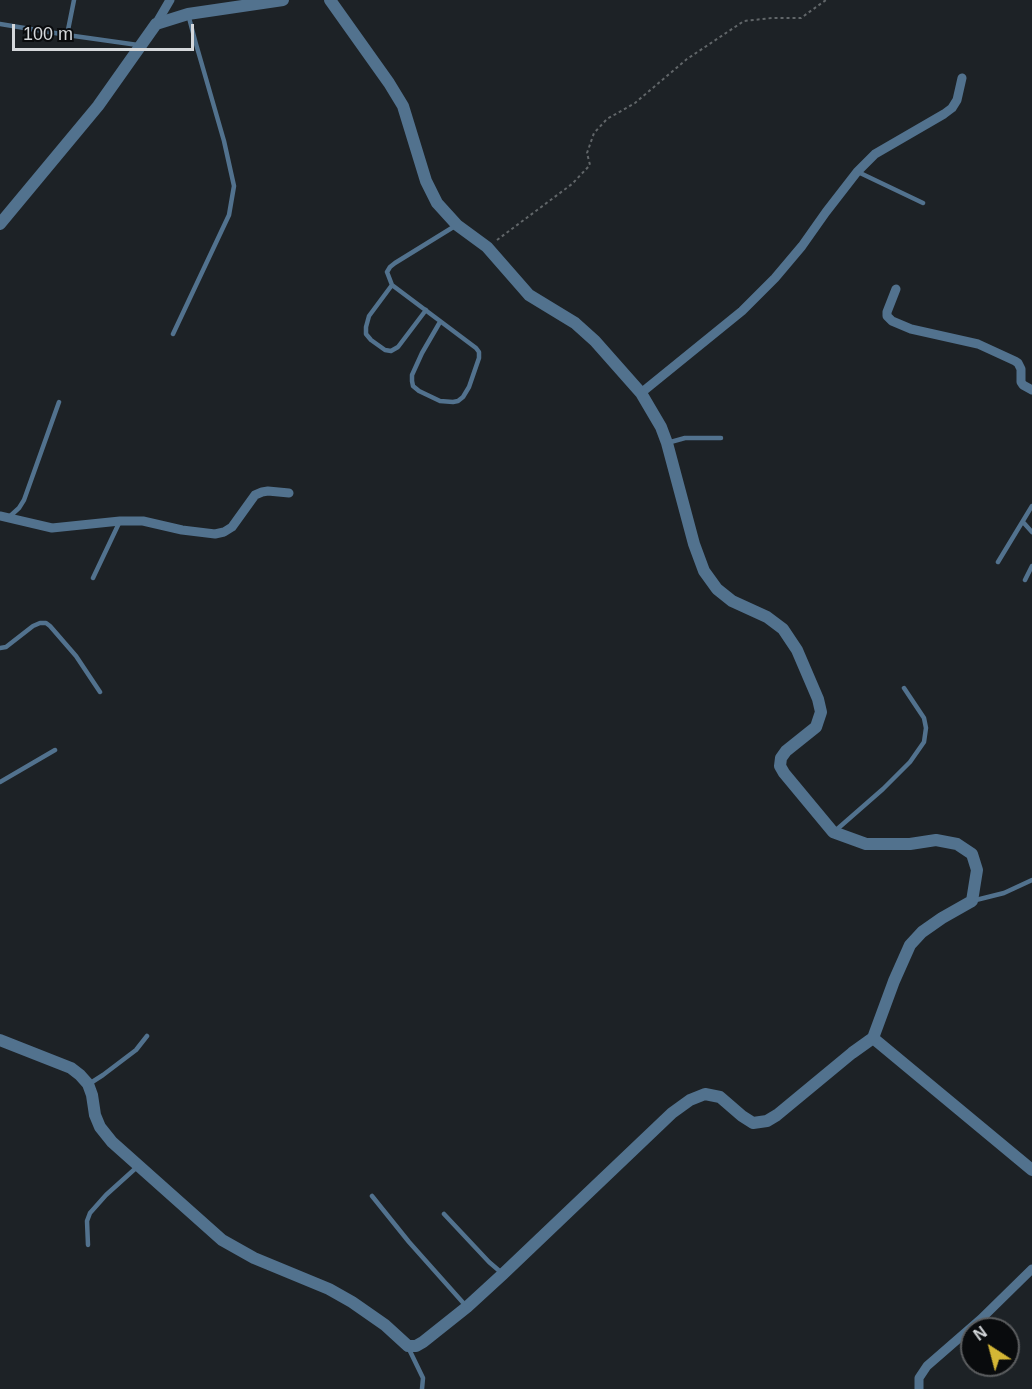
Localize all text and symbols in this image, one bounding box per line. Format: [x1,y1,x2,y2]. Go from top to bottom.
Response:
scale bar [15,12,196,50]
text: 100 m [23,24,73,44]
north arrow [960,1317,1020,1377]
text: N [971,1323,990,1344]

